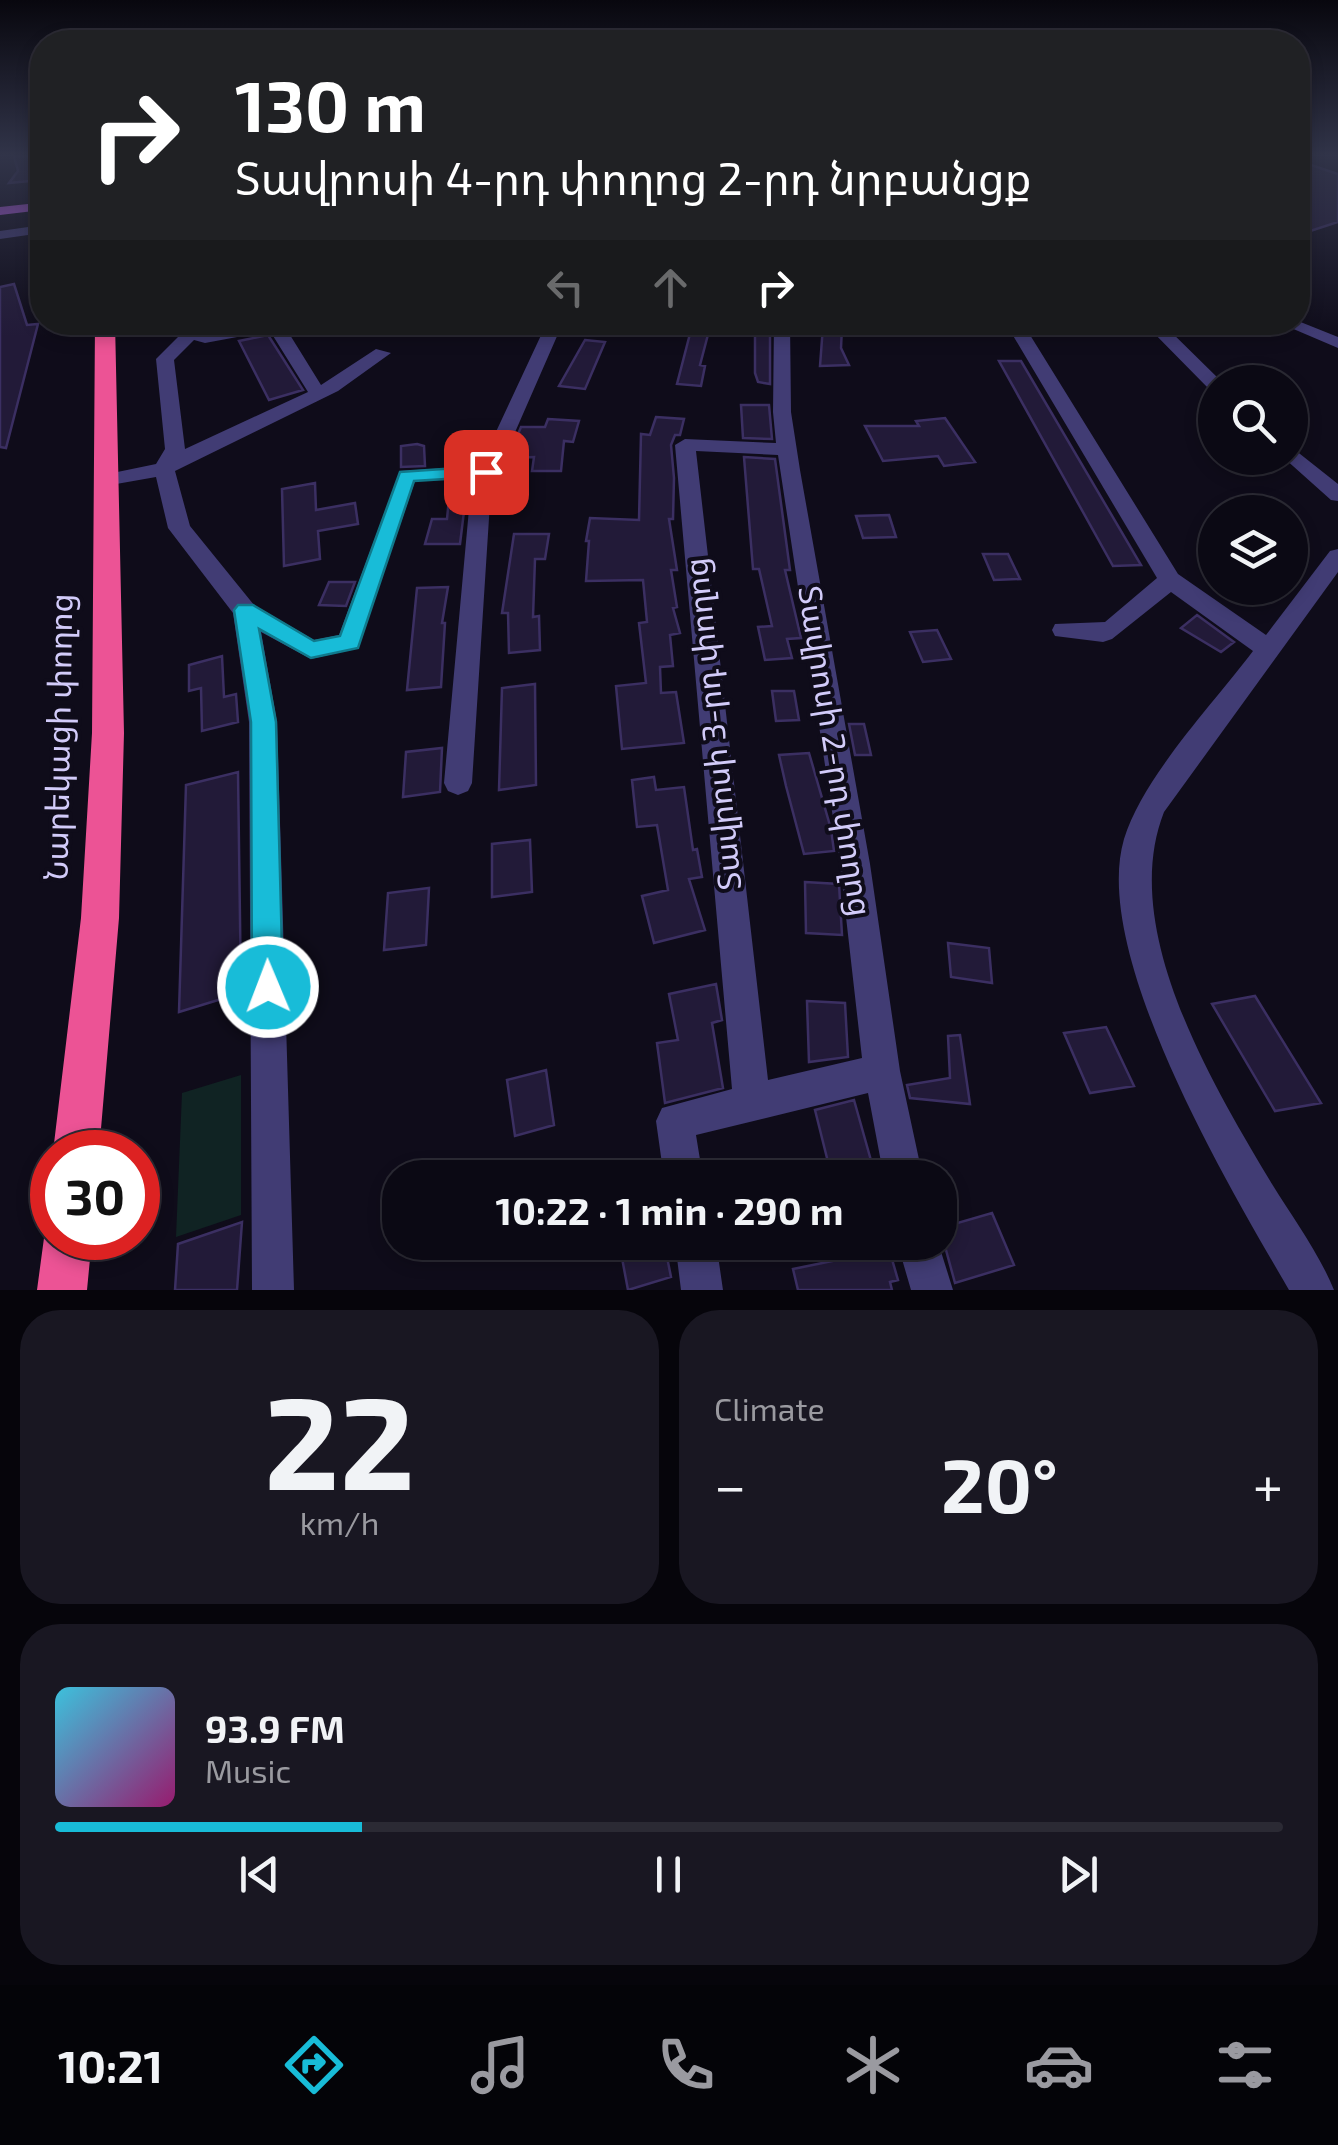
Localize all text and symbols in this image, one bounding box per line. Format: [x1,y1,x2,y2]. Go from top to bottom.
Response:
text: 130 m [235,62,426,146]
icon: right [70,70,200,200]
text: Տավրոսի 4-րդ փողոց 2-րդ նրբանցք [235,150,1032,204]
icon: left [538,260,593,315]
icon: ahead [643,260,698,315]
icon: right [748,260,803,315]
map controls [1198,365,1308,605]
button: search [1198,365,1308,475]
pin [444,430,529,515]
icon: arrive [459,445,514,500]
button: layers [1198,495,1308,605]
street label: Տավրոսի 3-րդ փողոց [675,556,749,892]
street label: Տավրոսի 2-րդ փողոց [790,583,882,919]
street label: Նարեկացի փողոց [35,593,81,881]
position arrow [216,935,320,1039]
speed limit sign: 30 [30,1130,160,1260]
text: 10:22 · 1 min · 290 m [496,1187,843,1233]
text: 22 [264,1360,415,1516]
text: Climate [714,1389,825,1427]
text: 20° [941,1438,1058,1528]
text: − [714,1451,746,1517]
text: + [1253,1451,1283,1517]
text: km/h [300,1503,379,1541]
text: 93.9 FM [205,1705,345,1751]
text: Music [205,1751,291,1789]
icon: previous [232,1847,287,1902]
icon: pause [641,1847,696,1902]
icon: next [1051,1847,1106,1902]
icon: directions [279,2030,349,2100]
icon: music [465,2030,535,2100]
icon: phone [651,2030,721,2100]
icon: climate [838,2030,908,2100]
icon: car [1024,2030,1094,2100]
icon: filters [1210,2030,1280,2100]
text: 10:21 [58,2038,163,2092]

